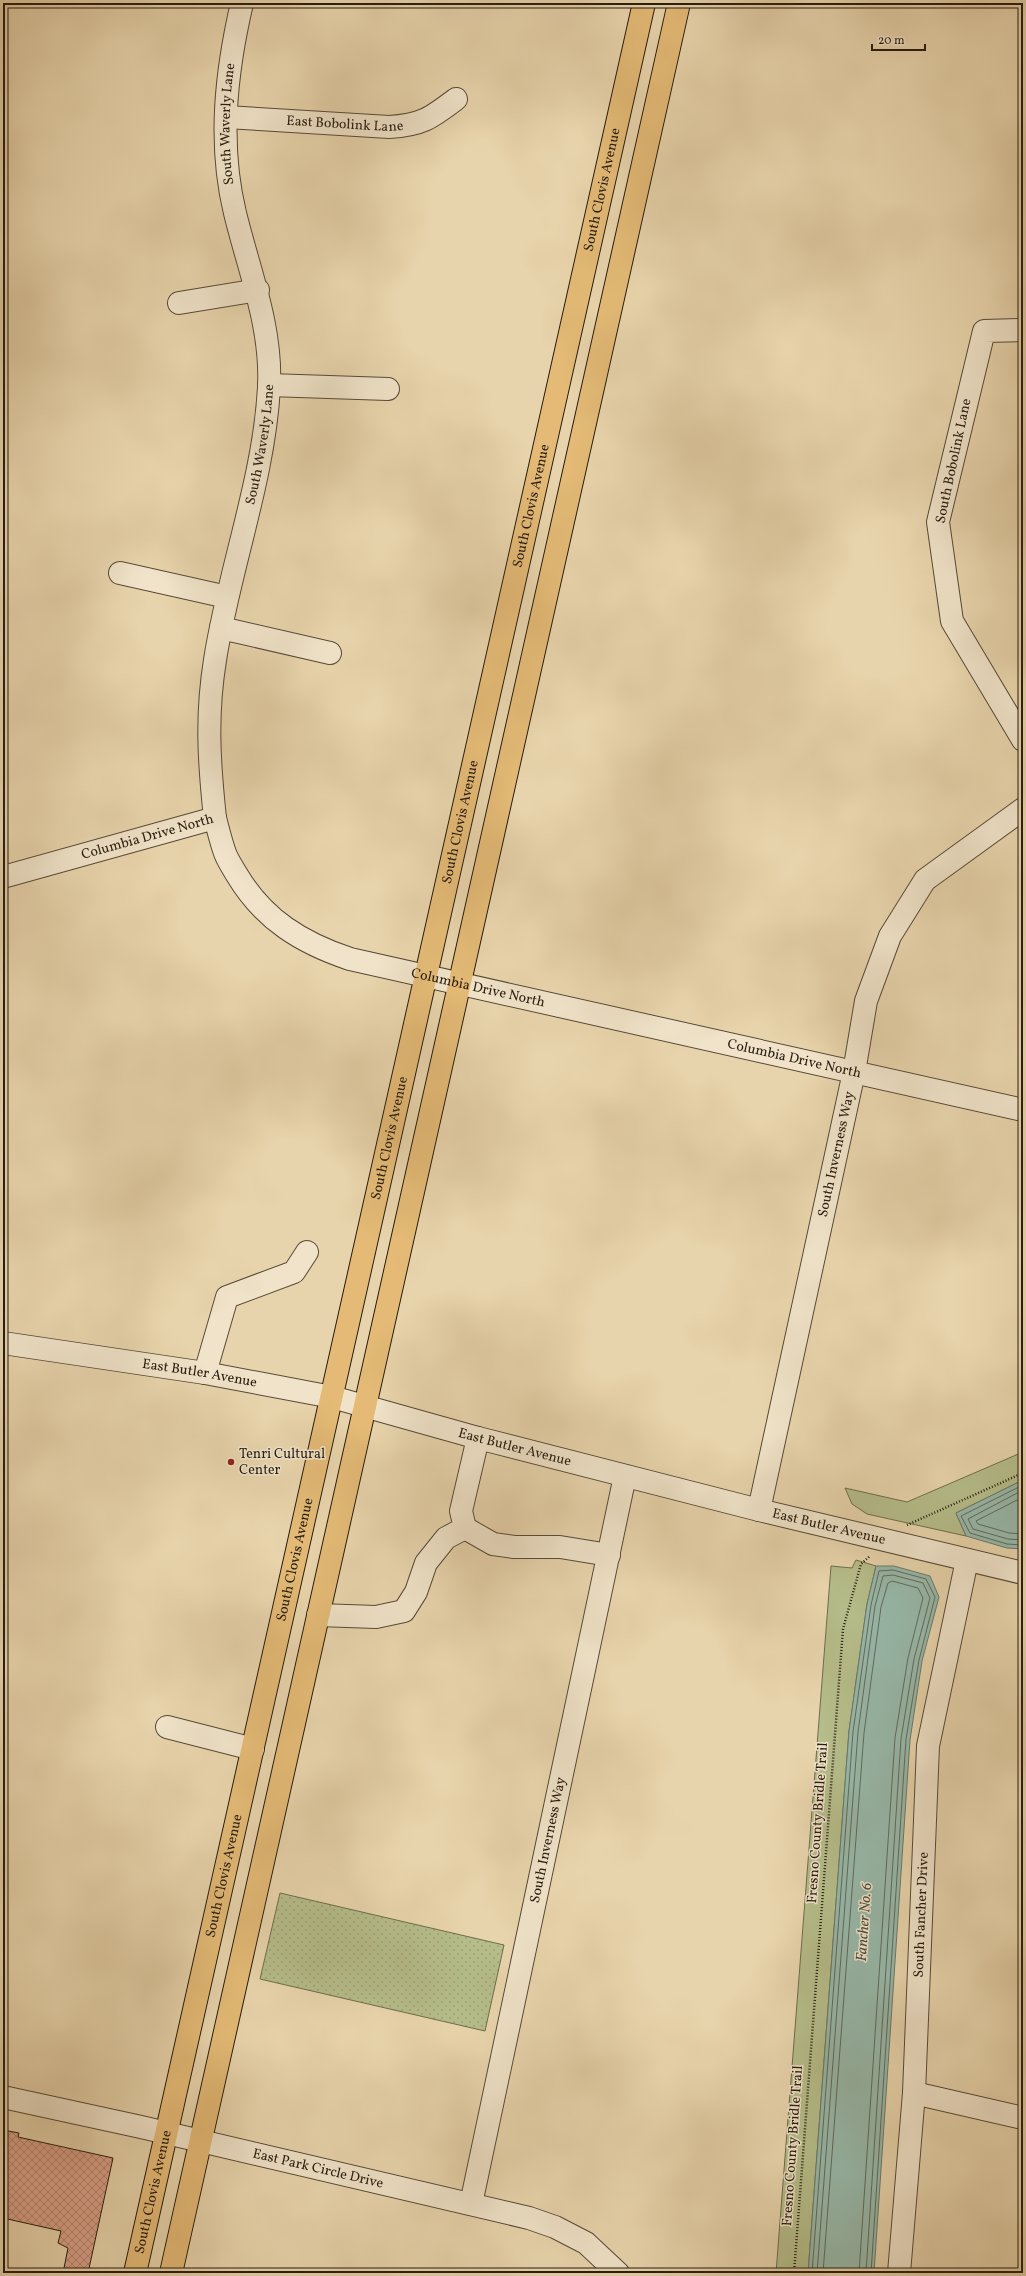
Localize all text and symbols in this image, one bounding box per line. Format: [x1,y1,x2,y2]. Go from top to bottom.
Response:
scale bar [872,26,925,52]
text: 20 m [878,33,905,49]
street label: South Waverly Lane [216,61,240,186]
street label: East Bobolink Lane [286,111,405,137]
street label: South Clovis Avenue [579,126,625,253]
street label: South Waverly Lane [241,383,279,507]
street label: South Bobolink Lane [931,397,977,525]
street label: South Clovis Avenue [508,442,554,569]
street label: South Clovis Avenue [437,758,483,886]
street label: Columbia Drive North [79,809,216,864]
street label: Columbia Drive North [409,964,547,1012]
street label: Columbia Drive North [726,1034,863,1083]
street label: South Clovis Avenue [366,1074,413,1202]
street label: South Inverness Way [813,1089,859,1219]
street label: East Butler Avenue [141,1354,259,1392]
street label: East Butler Avenue [456,1423,574,1471]
place label: Tenri Cultural Center [239,1445,325,1480]
marker: Tenri Cultural Center [226,1457,236,1467]
street label: South Clovis Avenue [272,1496,318,1623]
street label: East Butler Avenue [770,1504,888,1549]
street label: Fresno County Bridle Trail [803,1742,833,1904]
street label: South Inverness Way [525,1775,571,1905]
street label: South Clovis Avenue [201,1812,247,1939]
street label: South Fancher Drive [909,1851,933,1978]
water label: Fancher No. 6 [852,1882,878,1962]
street label: Fresno County Bridle Trail [778,2065,808,2227]
street label: South Clovis Avenue [130,2128,176,2256]
street label: East Park Circle Drive [251,2144,386,2193]

